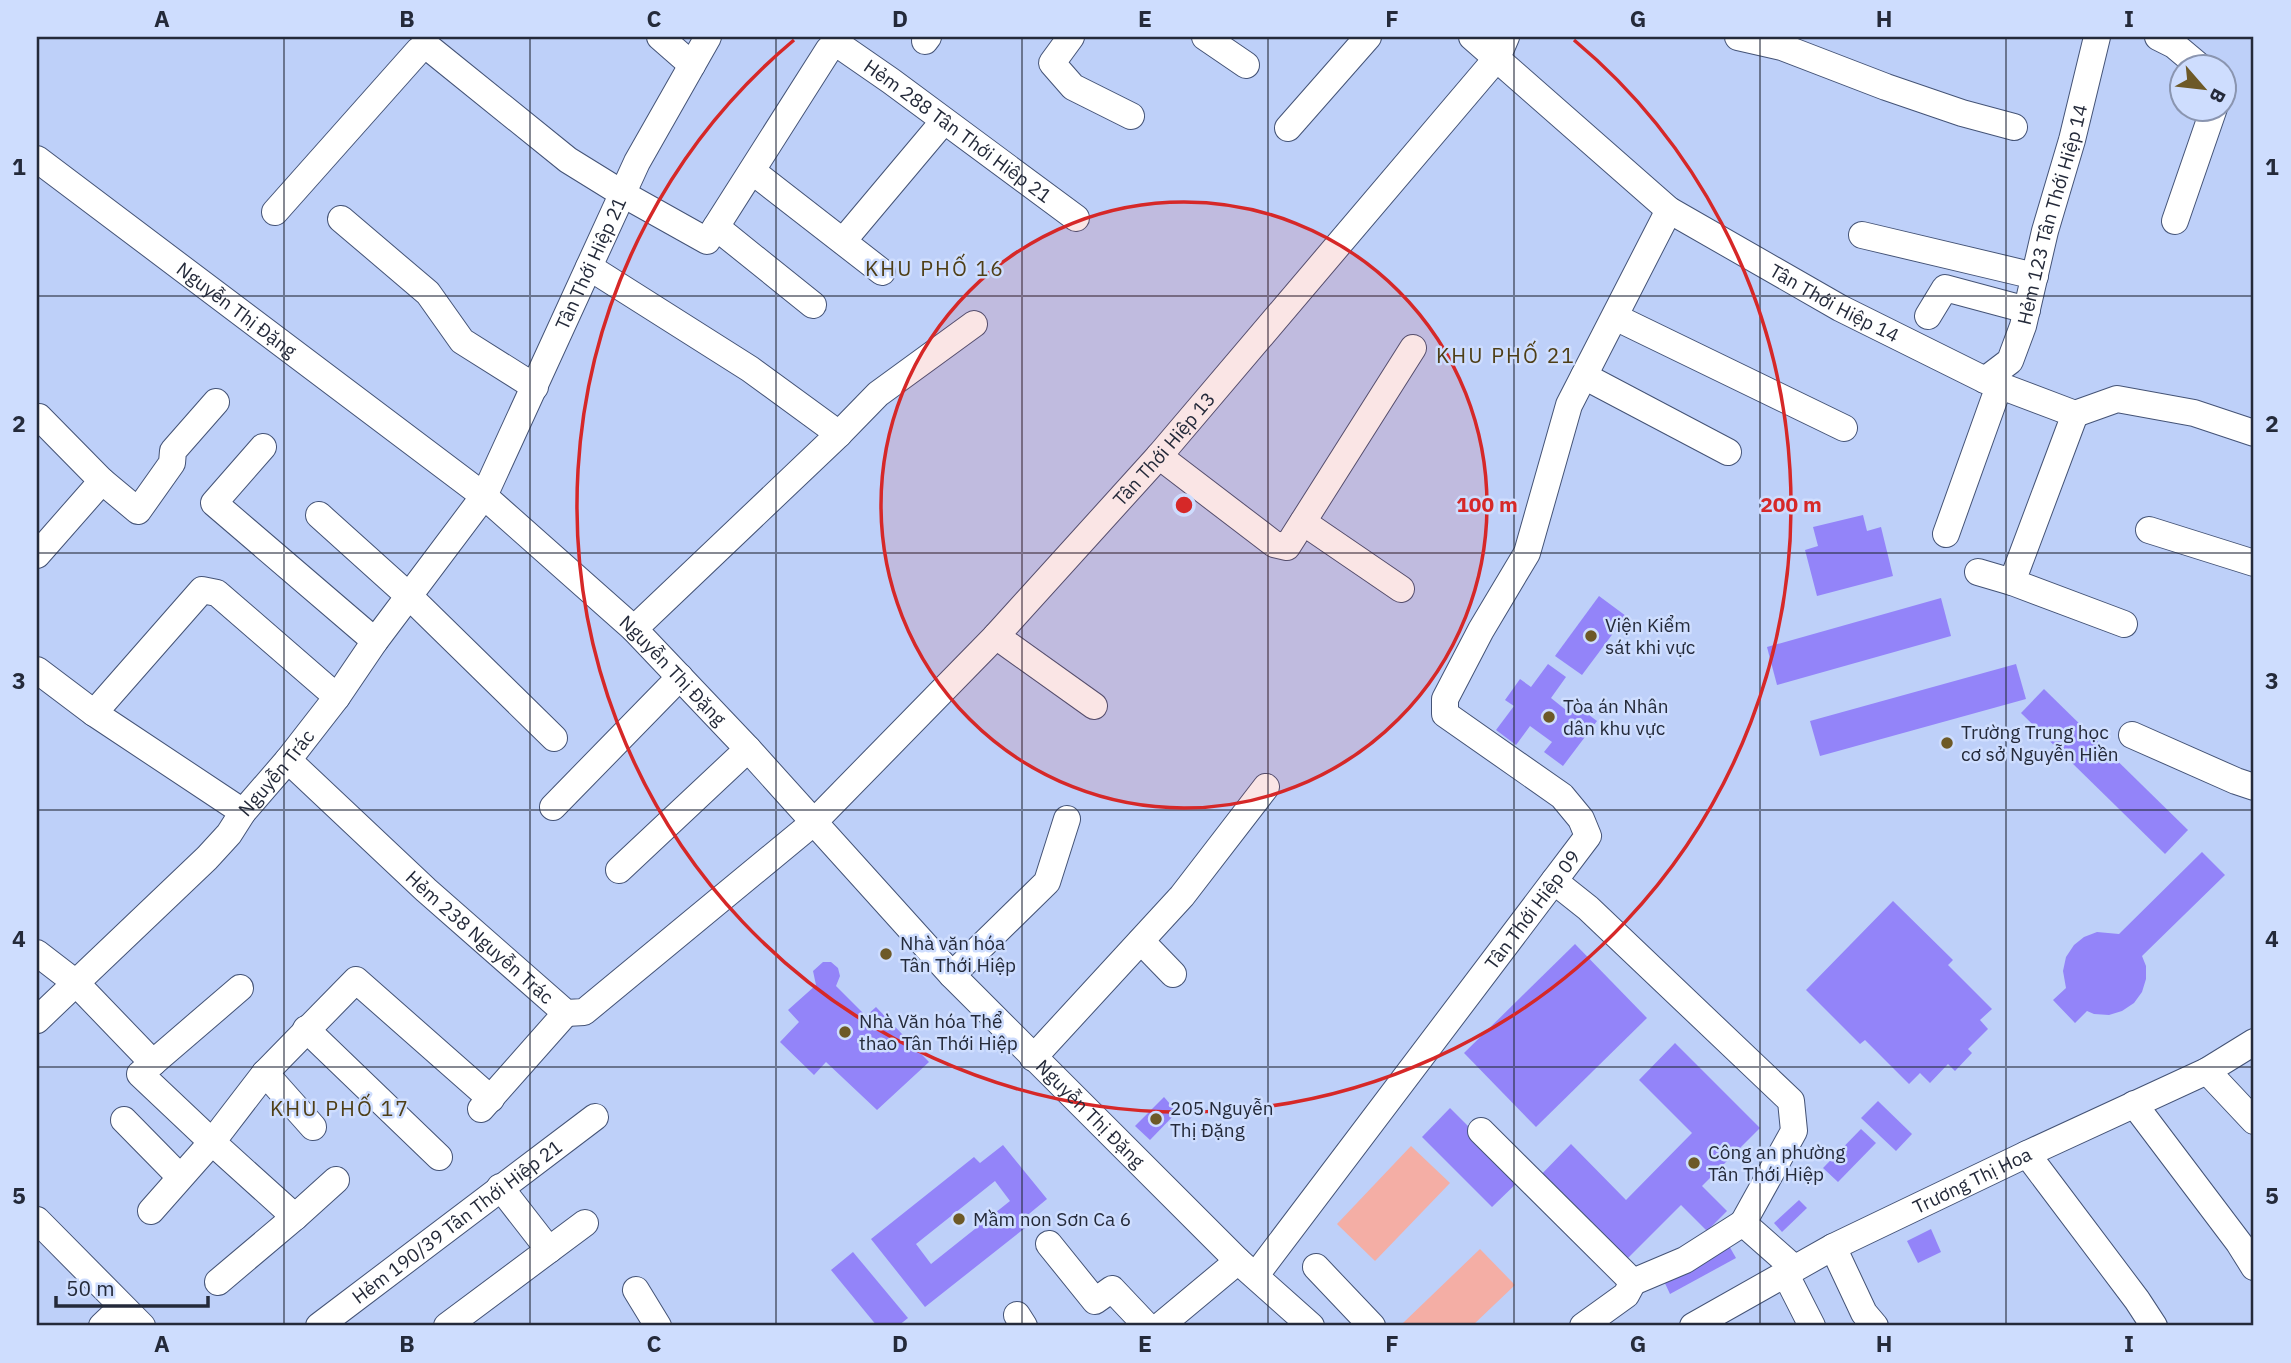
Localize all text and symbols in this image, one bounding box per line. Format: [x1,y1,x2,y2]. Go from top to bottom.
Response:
text: A [154,3,170,33]
text: B [399,3,415,33]
text: C [647,3,662,33]
text: D [892,3,908,33]
text: E [1138,3,1152,33]
text: F [1385,3,1399,33]
text: G [1630,3,1646,33]
text: H [1876,3,1892,33]
text: I [2124,3,2134,33]
north arrow [2168,52,2238,122]
street label: Hẻm 288 Tân Thới Hiêp 21 [859,54,1056,208]
text: B [2204,85,2232,107]
street label: Hẻm 123 Tân Thới Hiệp 14 [2012,102,2092,327]
text: 1 [12,151,26,181]
text: 1 [2265,151,2279,181]
street label: Tân Thới Hiệp 21 [550,193,631,334]
district label: KHU PHỐ 16 [865,253,1005,282]
street label: Nguyễn Thị Đặng [172,257,301,362]
street label: Tân Thới Hiệp 14 [1765,258,1903,347]
district label: KHU PHỐ 21 [1436,340,1576,369]
street label: Tân Thới Hiệp 13 [1108,387,1220,511]
text: 2 [12,408,26,438]
text: 2 [2265,408,2279,438]
text: 100 m [1456,490,1518,518]
text: 200 m [1760,490,1822,518]
centre of rings [1172,493,1196,517]
street label: Nguyễn Thị Đặng [615,610,731,731]
place label: Viện Kiểm sát khi vực [1605,613,1696,659]
marker: Viện Kiểm sát khi vực [1583,628,1599,644]
text: 3 [12,665,26,695]
text: 3 [2265,665,2279,695]
place label: Tòa án Nhân dân khu vực [1563,694,1669,740]
marker: Tòa án Nhân dân khu vực [1541,709,1557,725]
place label: Trường Trung học cơ sở Nguyễn Hiền [1961,720,2119,766]
street label: Nguyễn Trác [233,724,320,821]
marker: Trường Trung học cơ sở Nguyễn Hiền [1939,735,1955,751]
street label: Tân Thới Hiệp 09 [1479,845,1585,974]
street label: Hẻm 238 Nguyễn Trác [401,865,559,1009]
text: 4 [12,923,26,953]
text: 4 [2265,923,2279,953]
place label: Nhà văn hóa Tân Thới Hiệp [900,931,1016,977]
marker: Nhà văn hóa Tân Thới Hiệp [878,946,894,962]
place label: Nhà Văn hóa Thể thao Tân Thới Hiệp [859,1009,1018,1055]
marker: Nhà Văn hóa Thể thao Tân Thới Hiệp [837,1024,853,1040]
street label: Nguyễn Thị Đặng [1031,1054,1150,1173]
district label: KHU PHỐ 17 [270,1093,410,1122]
place label: 205 Nguyễn Thị Đặng [1170,1096,1273,1142]
marker: 205 Nguyễn Thị Đặng [1148,1111,1164,1127]
street label: Hẻm 190/39 Tân Thới Hiệp 21 [347,1134,567,1309]
place label: Công an phường Tân Thới Hiệp [1708,1140,1845,1186]
street label: Trương Thị Hoa [1909,1142,2035,1219]
marker: Công an phường Tân Thới Hiệp [1686,1155,1702,1171]
text: 5 [12,1180,26,1210]
text: 5 [2265,1180,2279,1210]
place label: Mầm non Sơn Ca 6 [973,1207,1131,1231]
marker: Mầm non Sơn Ca 6 [951,1211,967,1227]
scale bar [56,1265,208,1309]
text: 50 m [66,1274,115,1302]
text: A [154,1328,170,1358]
text: B [399,1328,415,1358]
text: C [647,1328,662,1358]
text: D [892,1328,908,1358]
text: E [1138,1328,1152,1358]
text: F [1385,1328,1399,1358]
text: G [1630,1328,1646,1358]
text: H [1876,1328,1892,1358]
text: I [2124,1328,2134,1358]

